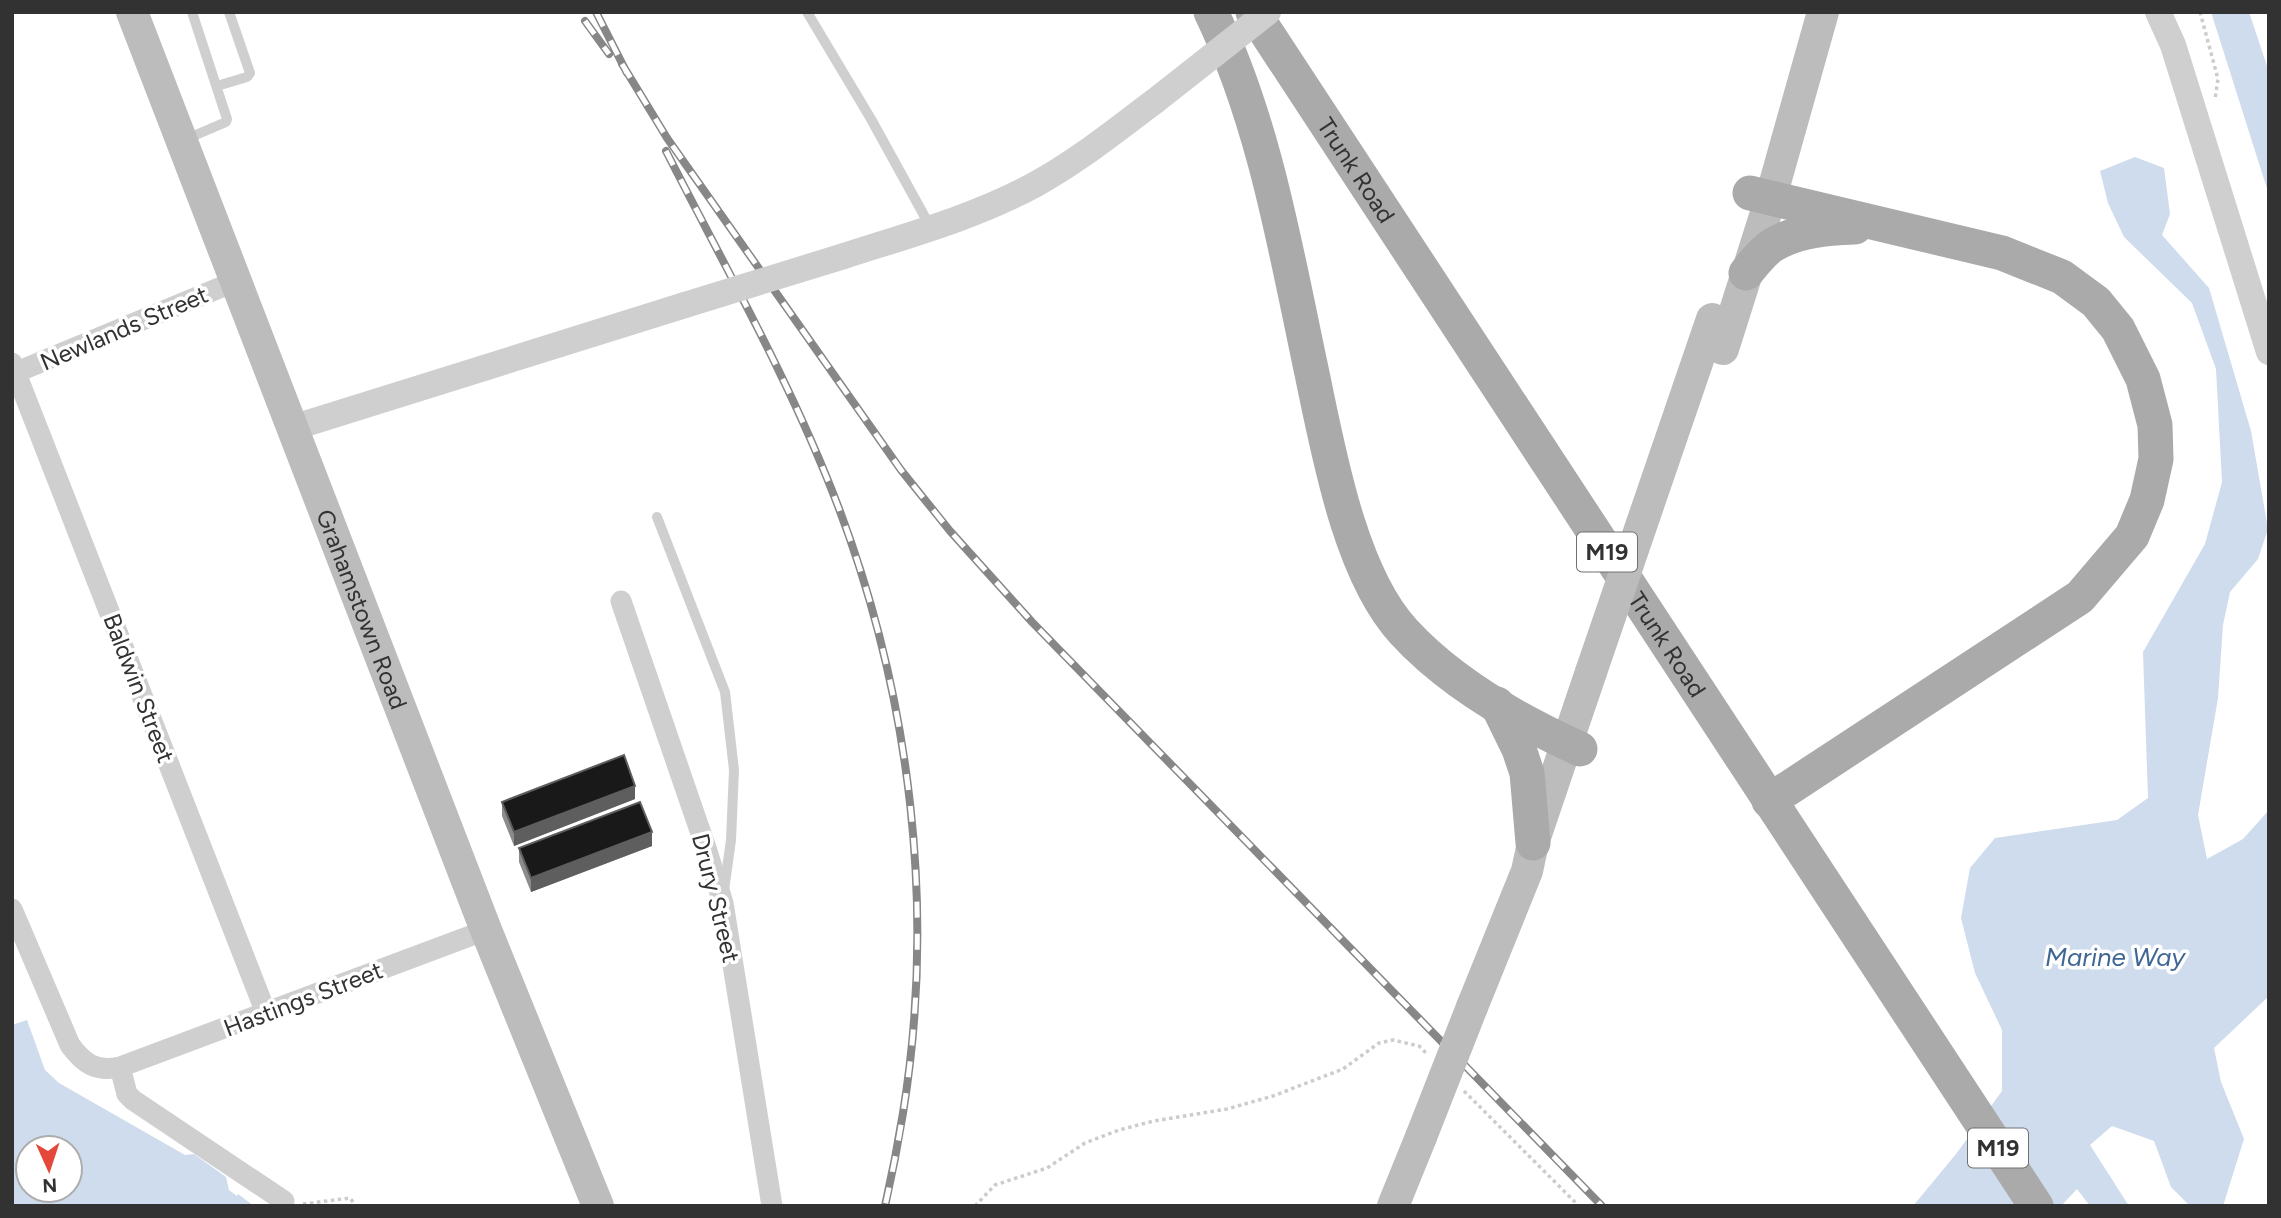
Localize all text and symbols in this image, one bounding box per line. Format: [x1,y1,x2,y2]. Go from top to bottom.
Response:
street label: Trunk Road [1312,112,1402,228]
street label: Newlands Street [36,280,212,376]
street label: Grahamstown Road [311,505,414,713]
road number: M19 [1577,532,1637,572]
street label: Trunk Road [1623,586,1713,702]
street label: Baldwin Street [97,609,181,767]
street label: Drury Street [686,831,746,965]
water label: Marine Way [2045,941,2186,973]
street label: Hastings Street [219,955,387,1043]
road number: M19 [1968,1128,2028,1168]
north arrow [14,1134,84,1204]
text: N [42,1174,58,1197]

